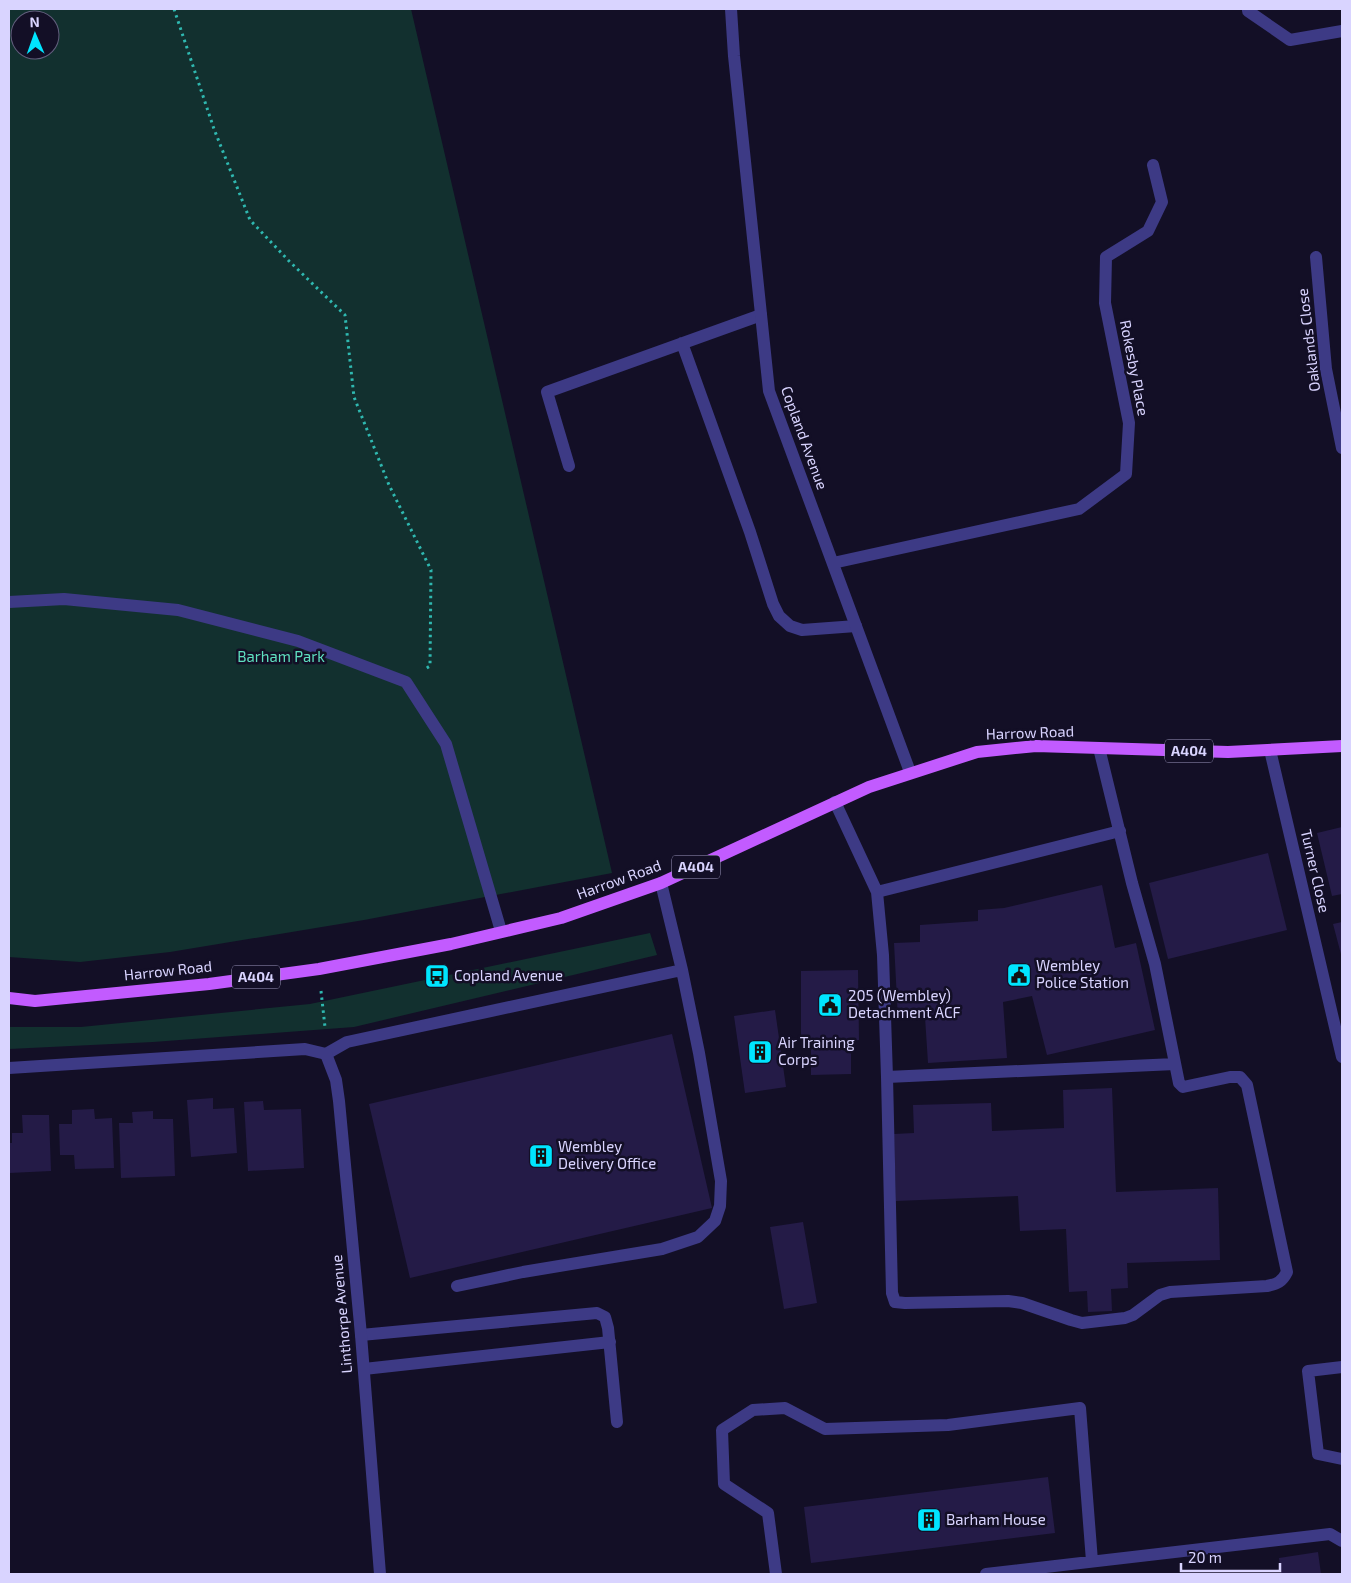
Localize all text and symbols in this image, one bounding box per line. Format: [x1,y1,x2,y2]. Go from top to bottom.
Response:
north arrow [10,10,60,60]
text: N [29,13,40,30]
street label: Oaklands Close [1293,287,1323,393]
street label: Rokesby Place [1117,318,1153,417]
street label: Copland Avenue [778,383,832,492]
park label: Barham Park [237,647,325,665]
street label: Harrow Road [985,721,1075,743]
road number: A404 [1165,739,1213,762]
street label: Turner Close [1298,827,1334,914]
street label: Harrow Road [574,855,663,903]
road number: A404 [672,856,720,879]
street label: Harrow Road [123,956,213,984]
place label: Wembley Police Station [1036,956,1129,991]
public building icon: Wembley Police Station [1006,962,1032,988]
bus stop icon: Copland Avenue [424,963,450,989]
road number: A404 [232,966,280,989]
place label: Copland Avenue [454,966,563,984]
place label: 205 (Wembley) Detachment ACF [848,986,961,1021]
public building icon: 205 (Wembley) Detachment ACF [817,992,843,1018]
place label: Air Training Corps [778,1033,855,1068]
building icon: Air Training Corps [747,1039,773,1065]
place label: Wembley Delivery Office [558,1137,656,1172]
building icon: Wembley Delivery Office [528,1143,554,1169]
street label: Linthorpe Avenue [327,1254,355,1374]
building icon: Barham House [916,1507,942,1533]
place label: Barham House [946,1510,1046,1528]
scale bar [1181,1540,1280,1572]
text: 20 m [1188,1548,1222,1566]

